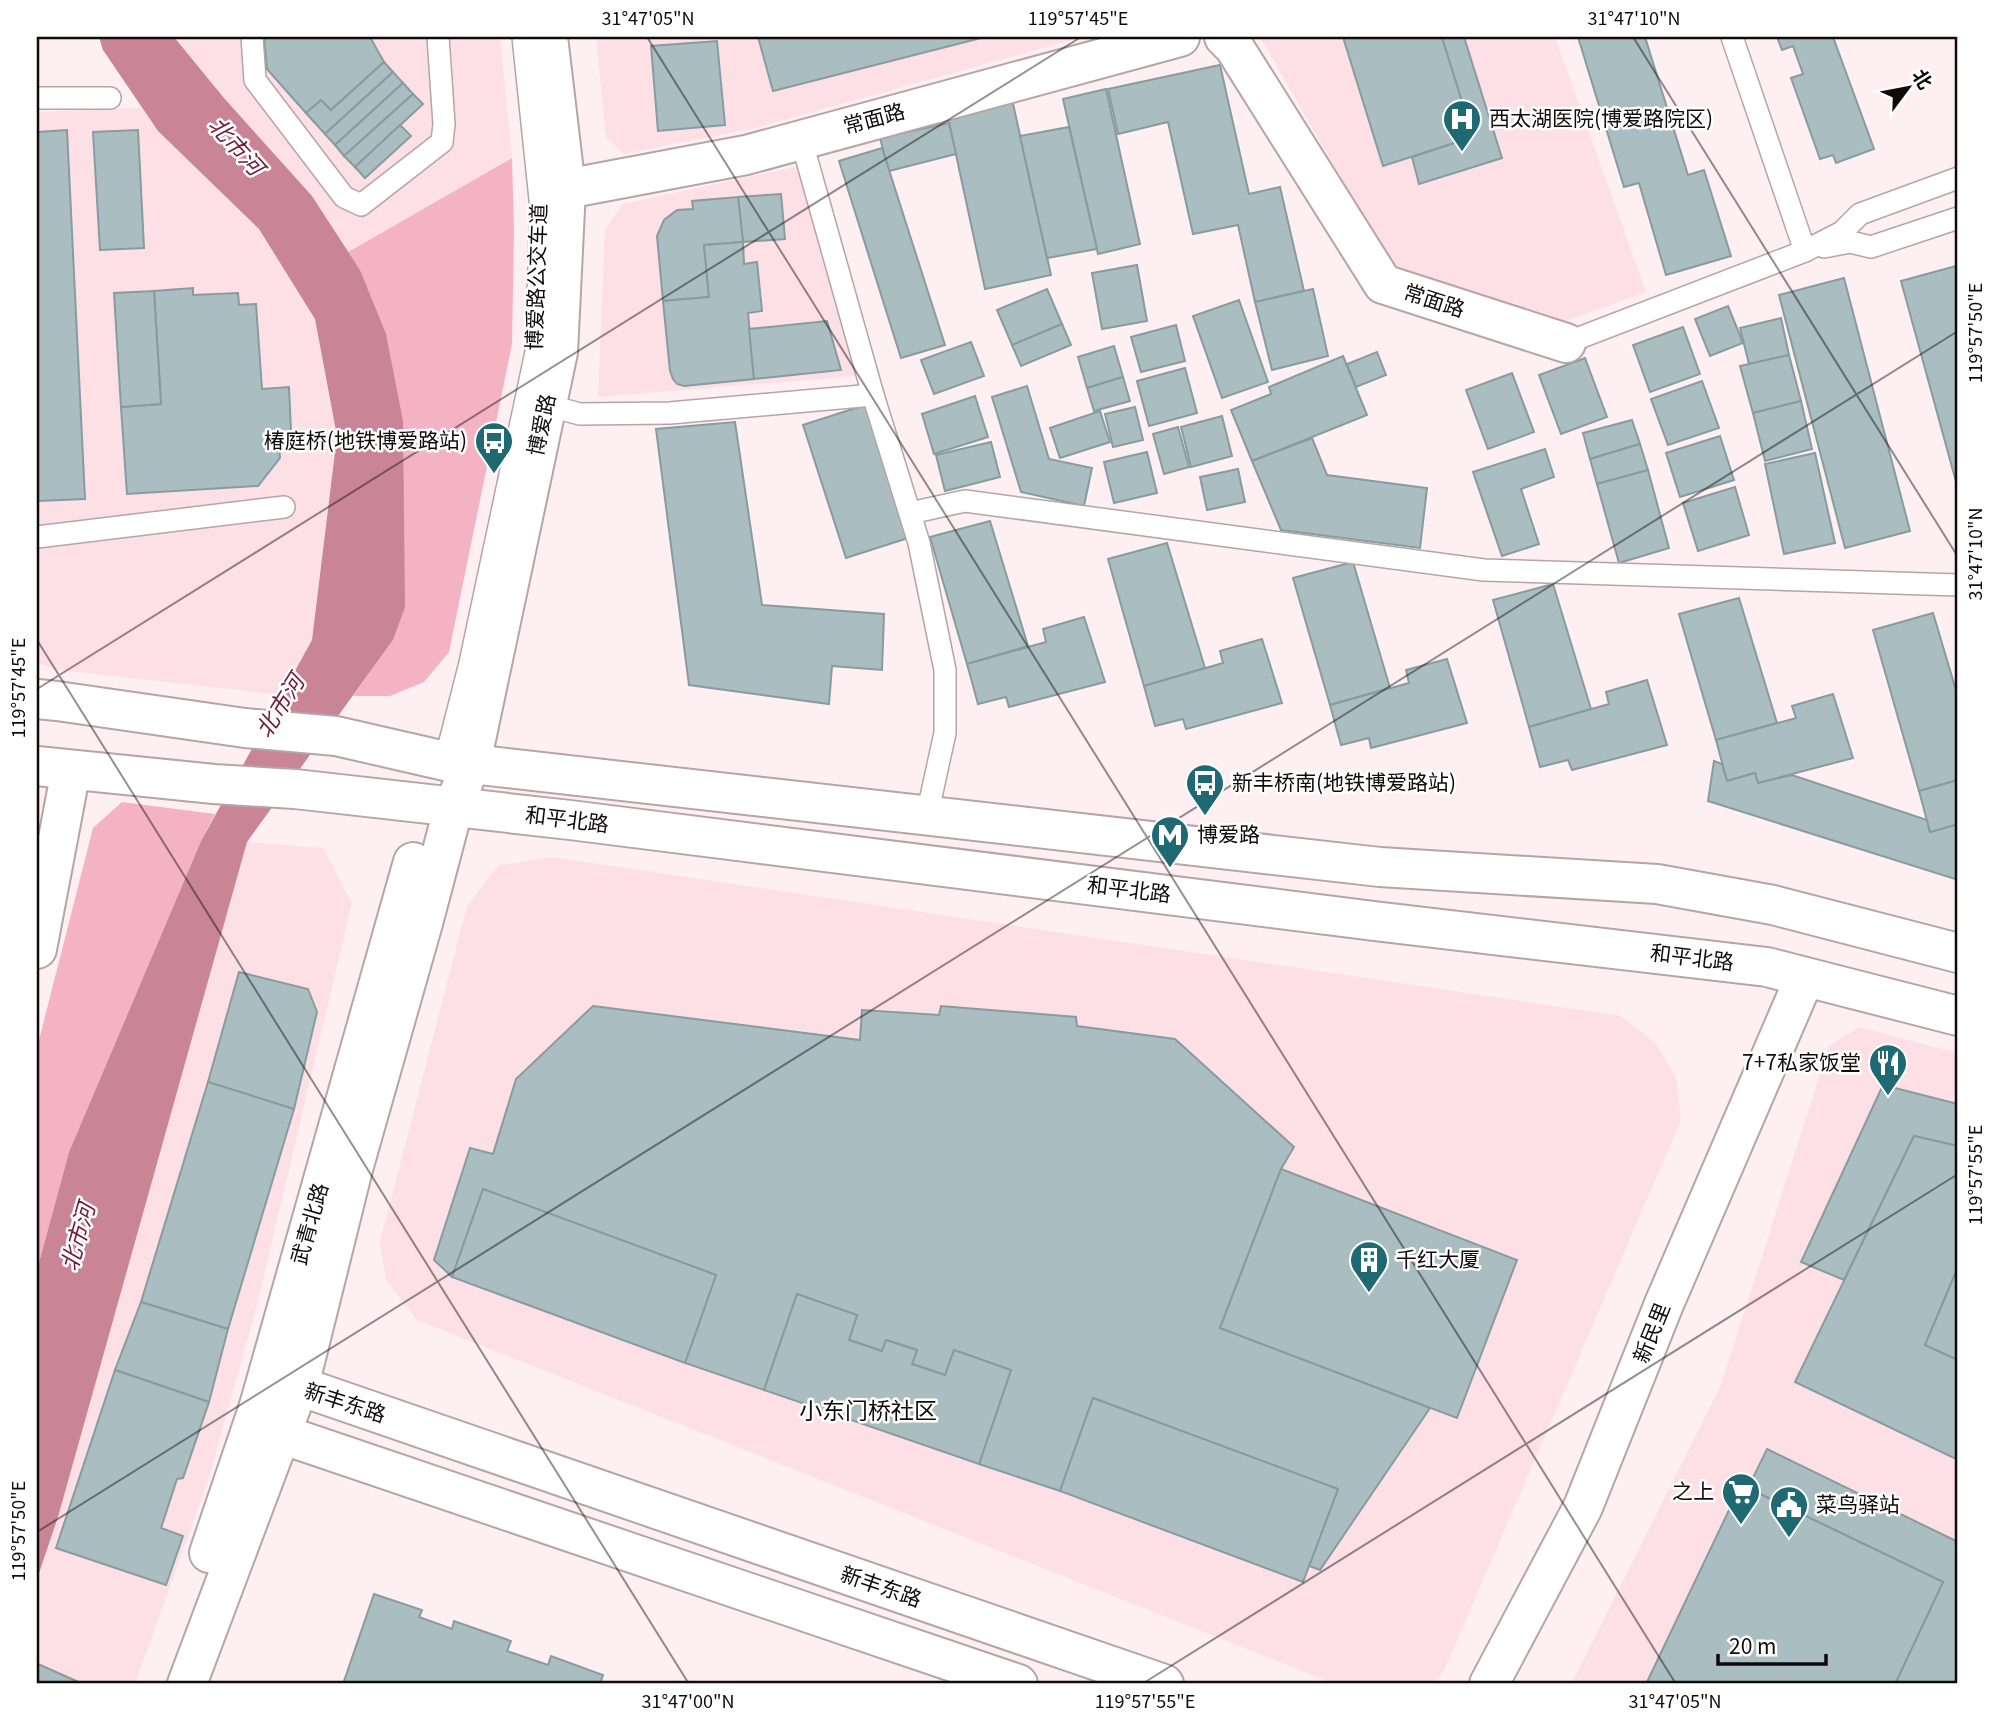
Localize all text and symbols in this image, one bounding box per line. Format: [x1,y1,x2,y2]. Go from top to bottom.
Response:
text: 31°47'05"N [601,4,695,30]
text: 119°57'45"E [1028,4,1128,30]
text: 31°47'10"N [1587,4,1681,30]
north arrow [1872,52,1942,122]
text: 北 [1907,63,1940,93]
street label: 常面路 [839,94,908,140]
hospital icon: 西太湖医院(博爱路院区) [1441,98,1483,153]
place label: 西太湖医院(博爱路院区) [1489,102,1713,132]
water label: 北市河 [202,108,276,185]
street label: 博爱路公交车道 [517,203,553,351]
street label: 常面路 [1400,275,1469,323]
text: 119°57'50"E [1961,283,1987,383]
street label: 博爱路 [519,391,561,459]
bus stop icon: 椿庭桥(地铁博爱路站) [473,420,515,475]
place label: 椿庭桥(地铁博爱路站) [264,424,467,454]
text: 31°47'10"N [1961,507,1987,601]
text: 119°57'45"E [4,638,30,738]
water label: 北市河 [246,663,313,743]
bus stop icon: 新丰桥南(地铁博爱路站) [1184,762,1226,817]
place label: 新丰桥南(地铁博爱路站) [1232,766,1456,796]
street label: 和平北路 [524,798,611,838]
metro station icon: 博爱路 [1149,814,1191,869]
place label: 博爱路 [1197,818,1260,848]
street label: 和平北路 [1086,868,1173,908]
street label: 和平北路 [1649,936,1736,976]
restaurant icon: 7+7私家饭堂 [1867,1042,1909,1097]
place label: 7+7私家饭堂 [1742,1046,1861,1076]
text: 119°57'55"E [1961,1125,1987,1225]
street label: 武青北路 [282,1179,334,1268]
water label: 北市河 [50,1195,103,1274]
building icon: 千红大厦 [1348,1239,1390,1294]
place label: 千红大厦 [1396,1243,1480,1273]
street label: 新民里 [1624,1297,1676,1367]
street label: 新丰东路 [301,1374,390,1428]
district label: 小东门桥社区 [799,1392,937,1426]
supermarket icon: 之上 [1720,1471,1762,1526]
place label: 之上 [1672,1475,1714,1505]
text: 119°57'50"E [4,1481,30,1581]
public building icon: 菜鸟驿站 [1768,1484,1810,1539]
place label: 菜鸟驿站 [1816,1488,1900,1518]
street label: 新丰东路 [837,1557,926,1613]
scale bar [1718,1623,1827,1667]
text: 20 m [1729,1630,1776,1660]
text: 31°47'00"N [641,1687,735,1713]
text: 119°57'55"E [1095,1687,1195,1713]
text: 31°47'05"N [1628,1687,1722,1713]

